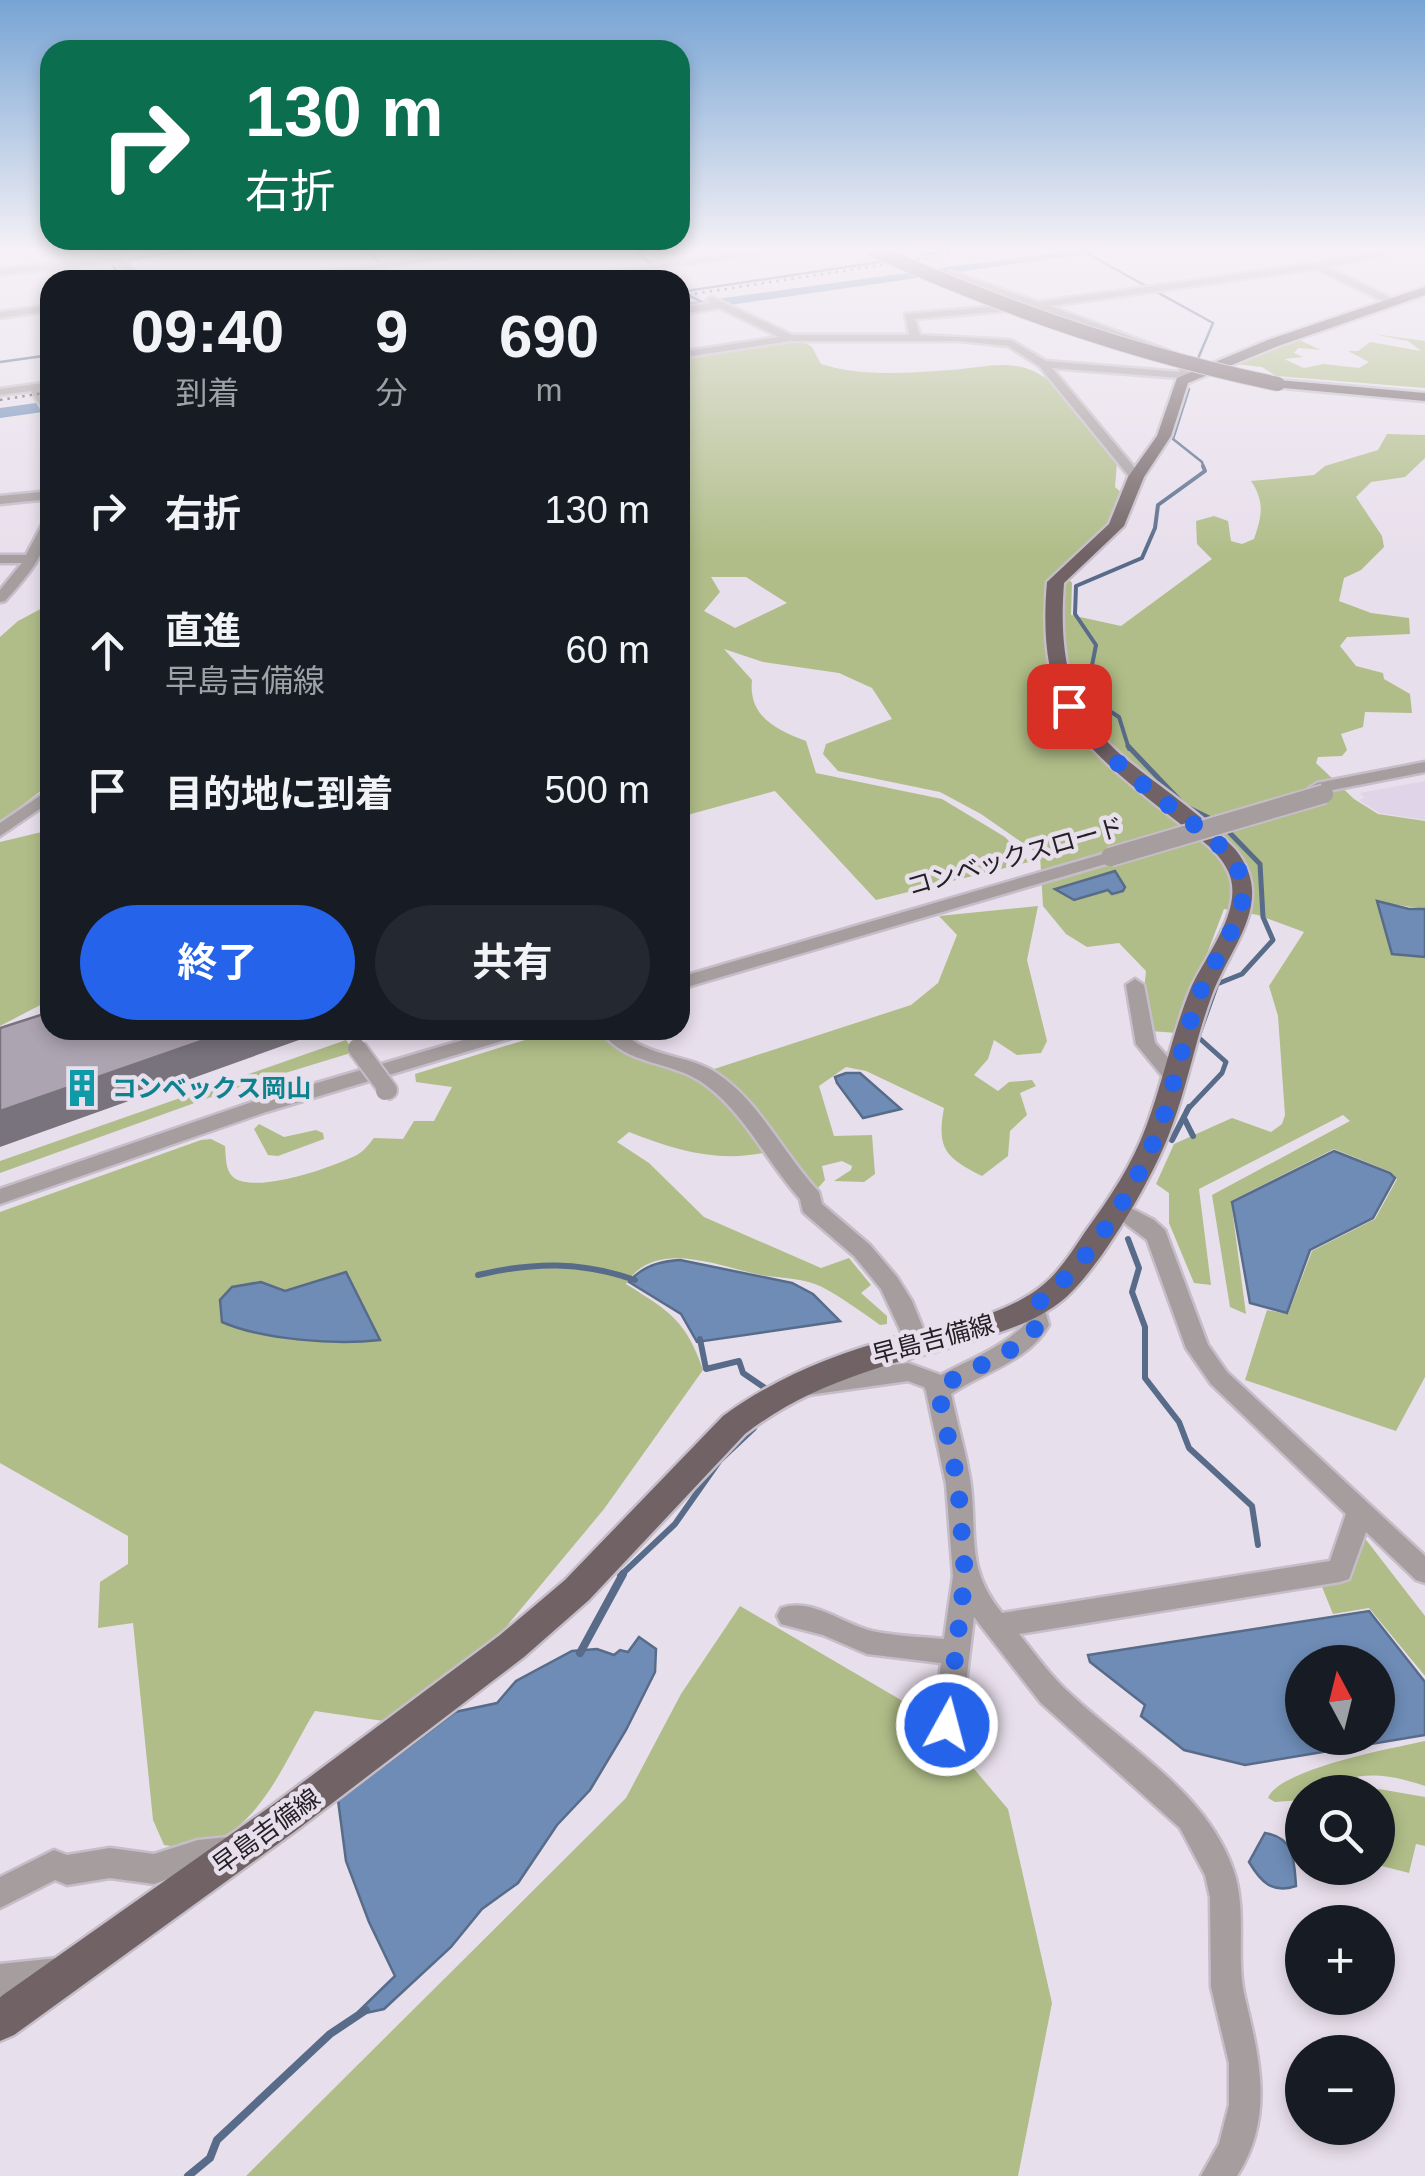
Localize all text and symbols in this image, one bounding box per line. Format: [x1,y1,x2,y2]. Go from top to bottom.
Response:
text: 130 m [245,73,443,151]
icon: right [80,80,210,210]
text: 右折 [245,166,335,217]
text: 09:40 [131,298,284,365]
text: 9 [375,298,408,365]
text: 690 [499,303,599,370]
text: m [536,372,562,408]
text: 到着 [175,375,239,411]
text: 分 [376,375,408,411]
icon: right [80,483,135,538]
text: 130 m [544,489,650,531]
text: 右折 [165,493,241,535]
text: 直進 [165,610,241,652]
icon: ahead [80,623,135,678]
text: 60 m [566,629,650,671]
text: 早島吉備線 [165,663,325,699]
pin [1027,664,1112,749]
icon: arrive [1042,679,1097,734]
icon: arrive [80,763,135,818]
text: 500 m [544,769,650,811]
text: 目的地に到着 [165,773,393,815]
street label: コンベックスロード [903,812,1127,900]
button: 終了 [80,905,355,1020]
button: 共有 [375,905,650,1020]
building icon: コンベックス岡山 [61,1067,103,1109]
place label: コンベックス岡山 [112,1074,311,1102]
street label: 早島吉備線 [869,1309,997,1369]
north arrow [1285,1645,1395,1755]
map controls [1285,1645,1395,2145]
position arrow [895,1673,999,1777]
button: search [1285,1775,1395,1885]
street label: 早島吉備線 [207,1783,325,1879]
button: + [1285,1905,1395,2015]
button: − [1285,2035,1395,2145]

